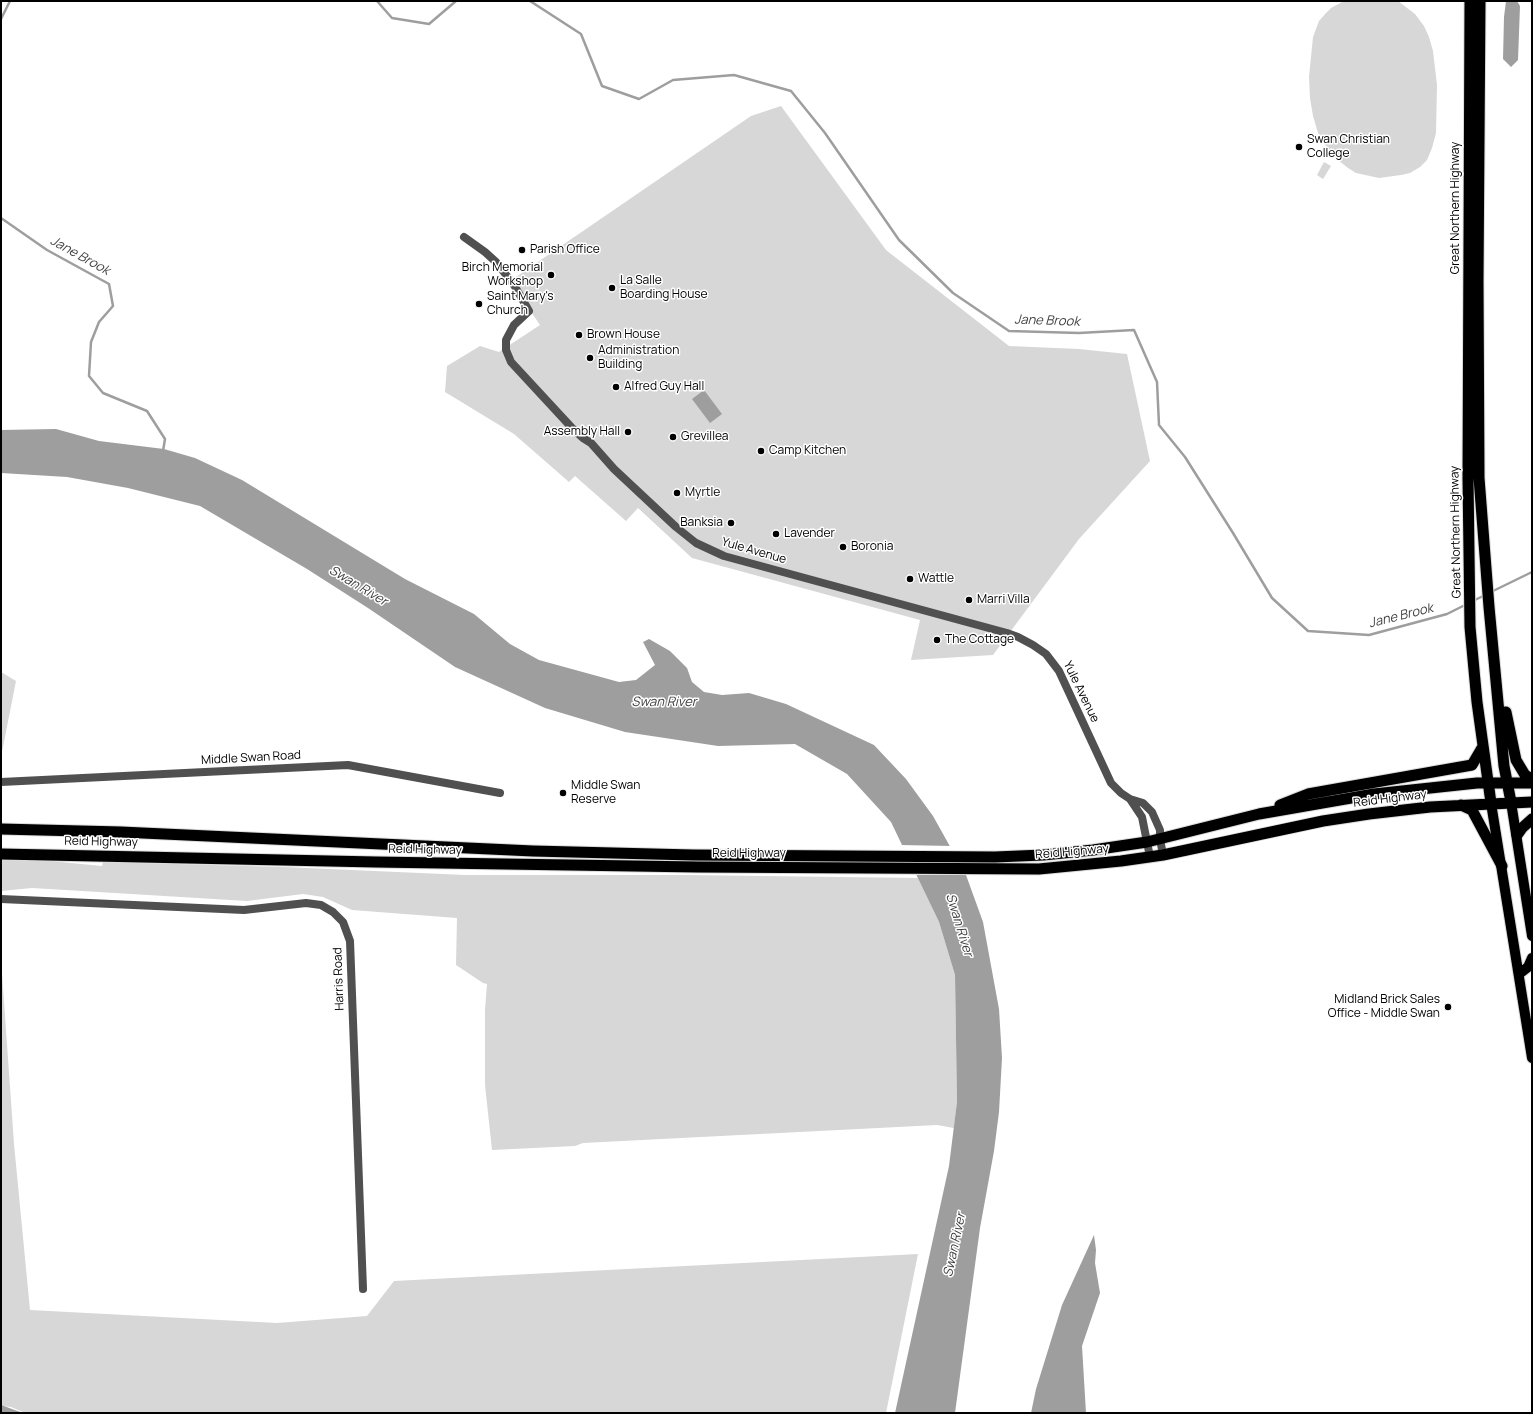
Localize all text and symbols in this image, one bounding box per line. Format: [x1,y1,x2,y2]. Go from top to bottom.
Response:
place label: Swan Christian College [1307,133,1390,161]
marker: Swan Christian College [1294,142,1304,152]
street label: Great Northern Highway [1449,142,1463,274]
water label: Jane Brook [48,233,112,279]
place label: Parish Office [530,243,600,257]
marker: Parish Office [517,245,527,255]
place label: Birch Memorial Workshop [462,261,543,289]
marker: Birch Memorial Workshop [546,270,556,280]
place label: La Salle Boarding House [620,274,708,302]
marker: La Salle Boarding House [607,283,617,293]
place label: Saint Mary's Church [487,290,553,318]
marker: Saint Mary's Church [474,299,484,309]
water label: Jane Brook [1014,312,1080,330]
place label: Brown House [587,328,660,342]
marker: Brown House [574,330,584,340]
place label: Administration Building [598,344,679,372]
marker: Administration Building [585,353,595,363]
place label: Alfred Guy Hall [624,380,704,394]
marker: Alfred Guy Hall [611,382,621,392]
place label: Assembly Hall [544,425,620,439]
marker: Assembly Hall [623,427,633,437]
place label: Grevillea [681,430,729,444]
marker: Grevillea [668,432,678,442]
place label: Camp Kitchen [769,444,846,458]
marker: Camp Kitchen [756,446,766,456]
street label: Great Northern Highway [1448,466,1464,598]
place label: Myrtle [685,486,720,500]
marker: Myrtle [672,488,682,498]
place label: Banksia [680,516,723,530]
marker: Banksia [726,518,736,528]
place label: Lavender [784,527,835,541]
marker: Lavender [771,529,781,539]
street label: Yule Avenue [720,535,788,567]
place label: Boronia [851,540,893,554]
marker: Boronia [838,542,848,552]
water label: Swan River [326,563,390,609]
place label: Wattle [918,572,954,586]
marker: Wattle [905,574,915,584]
place label: Marri Villa [977,593,1030,607]
marker: Marri Villa [964,595,974,605]
water label: Jane Brook [1367,601,1435,631]
place label: The Cottage [945,633,1014,647]
marker: The Cottage [932,635,942,645]
street label: Yule Avenue [1060,659,1102,725]
water label: Swan River [631,694,697,710]
street label: Middle Swan Road [201,748,301,768]
place label: Middle Swan Reserve [571,779,640,807]
street label: Reid Highway [1353,787,1427,811]
marker: Middle Swan Reserve [558,788,568,798]
street label: Reid Highway [64,834,138,850]
street label: Reid Highway [388,842,462,858]
street label: Reid Highway [1035,842,1109,862]
street label: Reid Highway [712,847,786,861]
water label: Swan River [942,892,976,958]
street label: Harris Road [331,947,347,1011]
place label: Midland Brick Sales Office - Middle Swan [1328,993,1440,1021]
marker: Midland Brick Sales Office - Middle Swan [1443,1002,1453,1012]
water label: Swan River [941,1212,969,1278]

